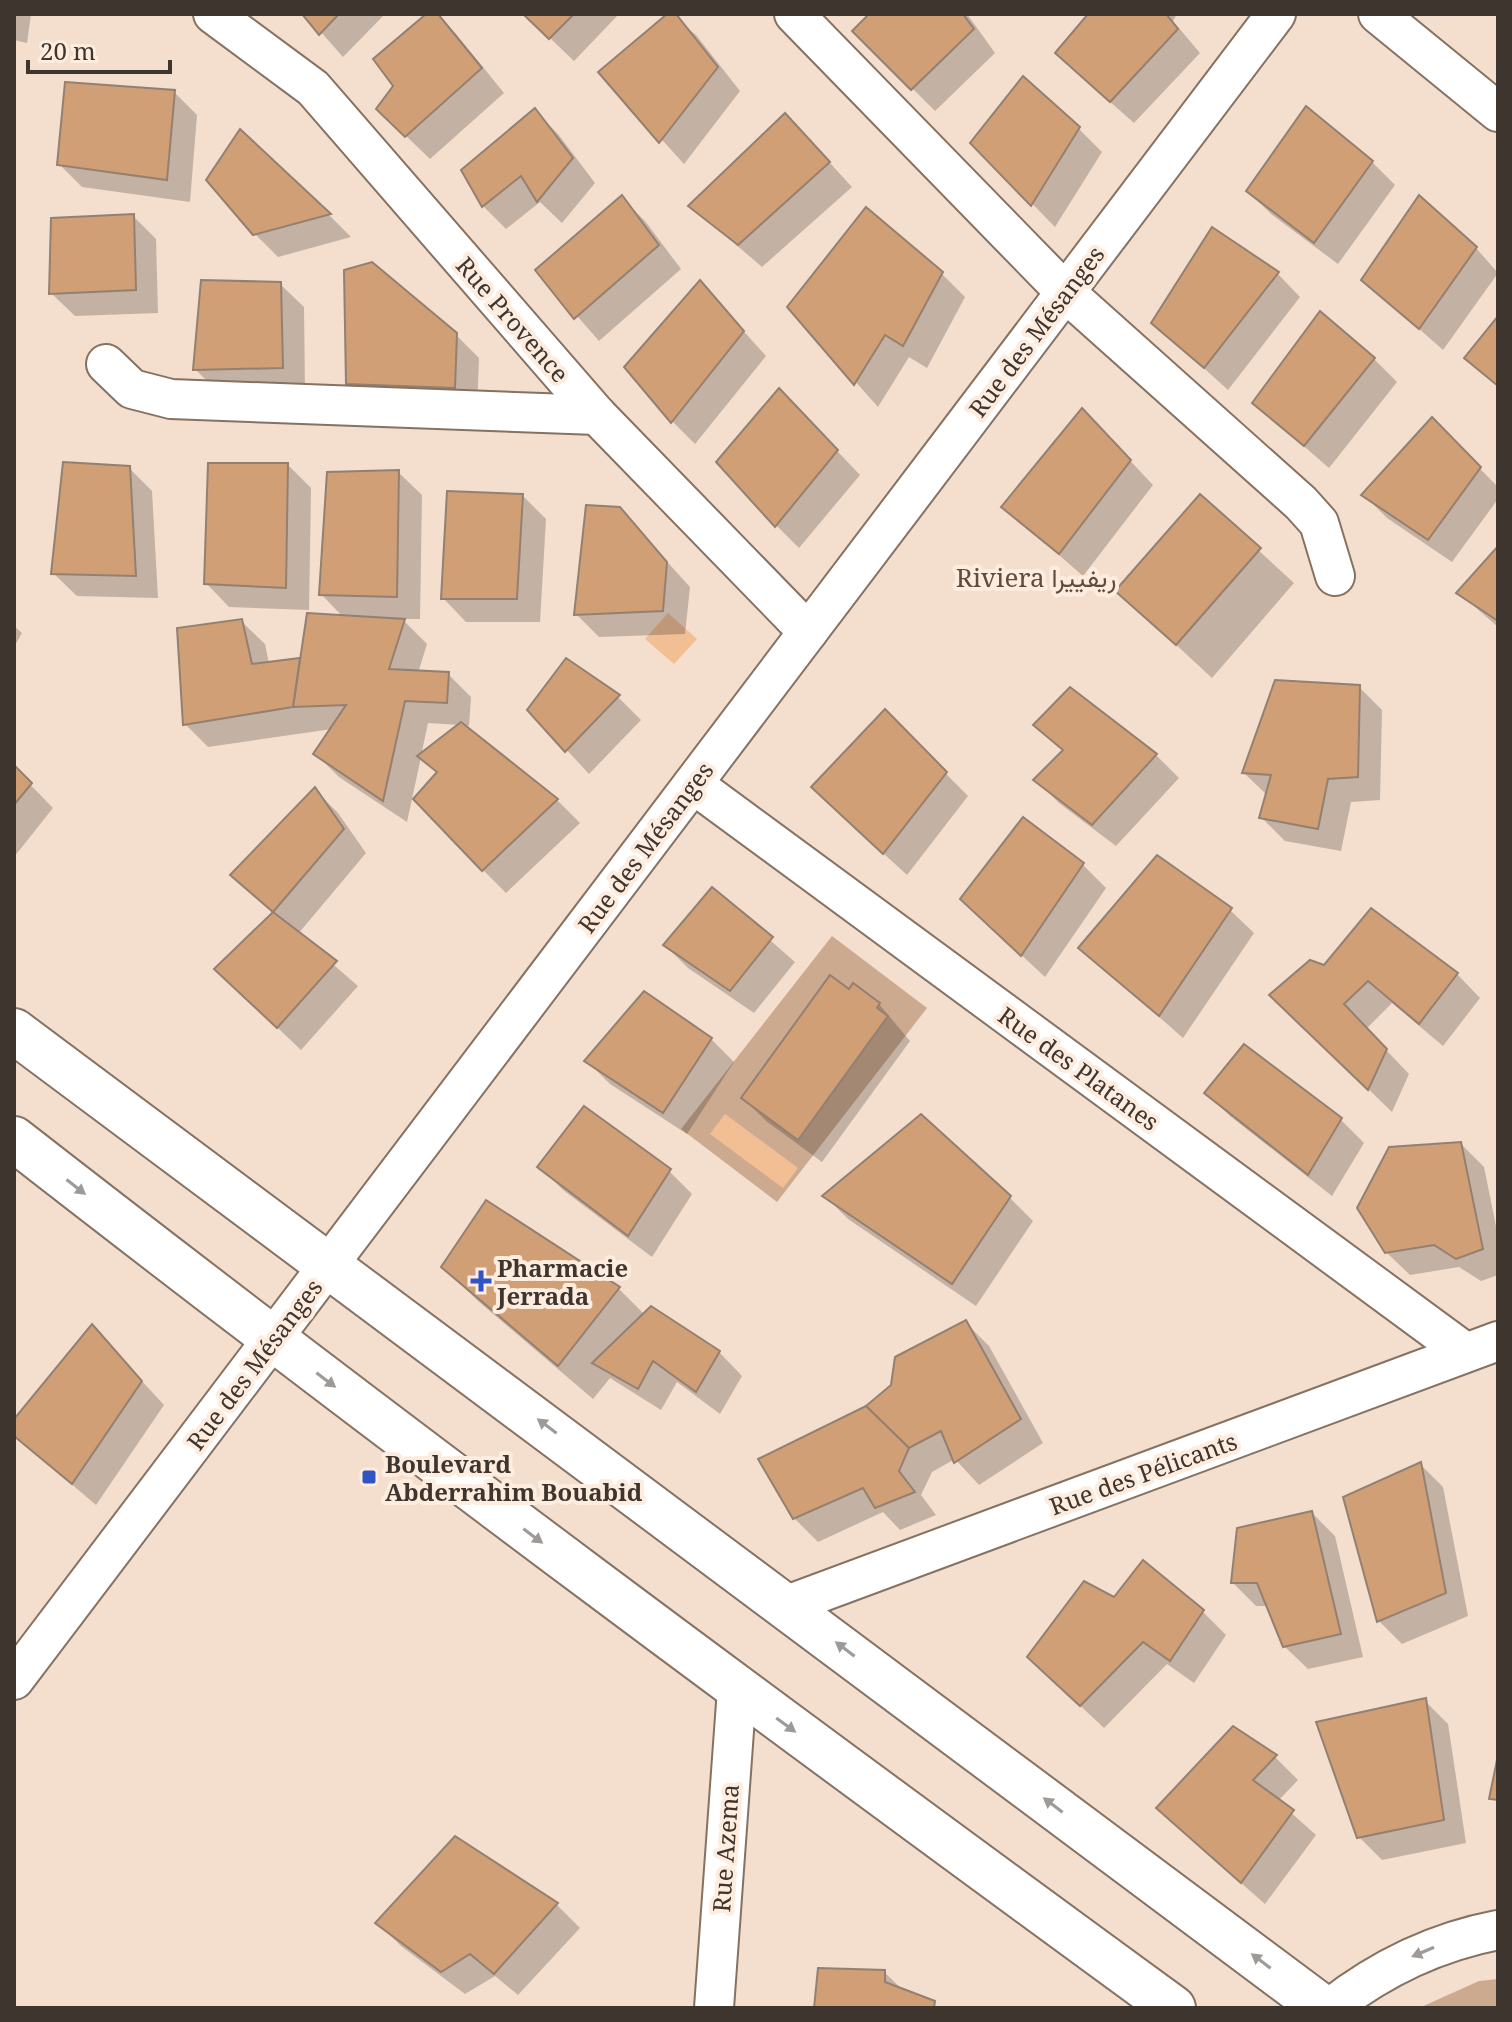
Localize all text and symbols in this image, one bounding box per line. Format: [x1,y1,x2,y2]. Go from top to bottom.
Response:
scale bar [28,24,170,74]
text: 20 m [40,34,96,67]
street label: Rue des Mésanges [961,239,1111,423]
street label: Rue Provence [449,249,577,389]
district label: Riviera ريفييرا [956,559,1116,595]
street label: Rue des Mésanges [570,755,720,939]
street label: Rue des Platanes [992,998,1166,1138]
one-way arrow [65,1178,86,1194]
place label: Pharmacie Jerrada [496,1251,628,1312]
street label: Rue des Mésanges [179,1272,329,1456]
marker: Pharmacie Jerrada [472,1272,490,1290]
one-way arrow [315,1372,336,1387]
one-way arrow [537,1419,557,1435]
street label: Rue des Pélicants [1045,1424,1241,1522]
place label: Boulevard Abderrahim Bouabid [385,1447,643,1508]
marker: Boulevard Abderrahim Bouabid [360,1468,378,1486]
one-way arrow [523,1528,544,1544]
one-way arrow [835,1641,855,1657]
one-way arrow [776,1717,797,1733]
street label: Rue Azema [704,1783,746,1913]
one-way arrow [1042,1797,1064,1813]
one-way arrow [1411,1945,1435,1958]
one-way arrow [1251,1954,1271,1970]

